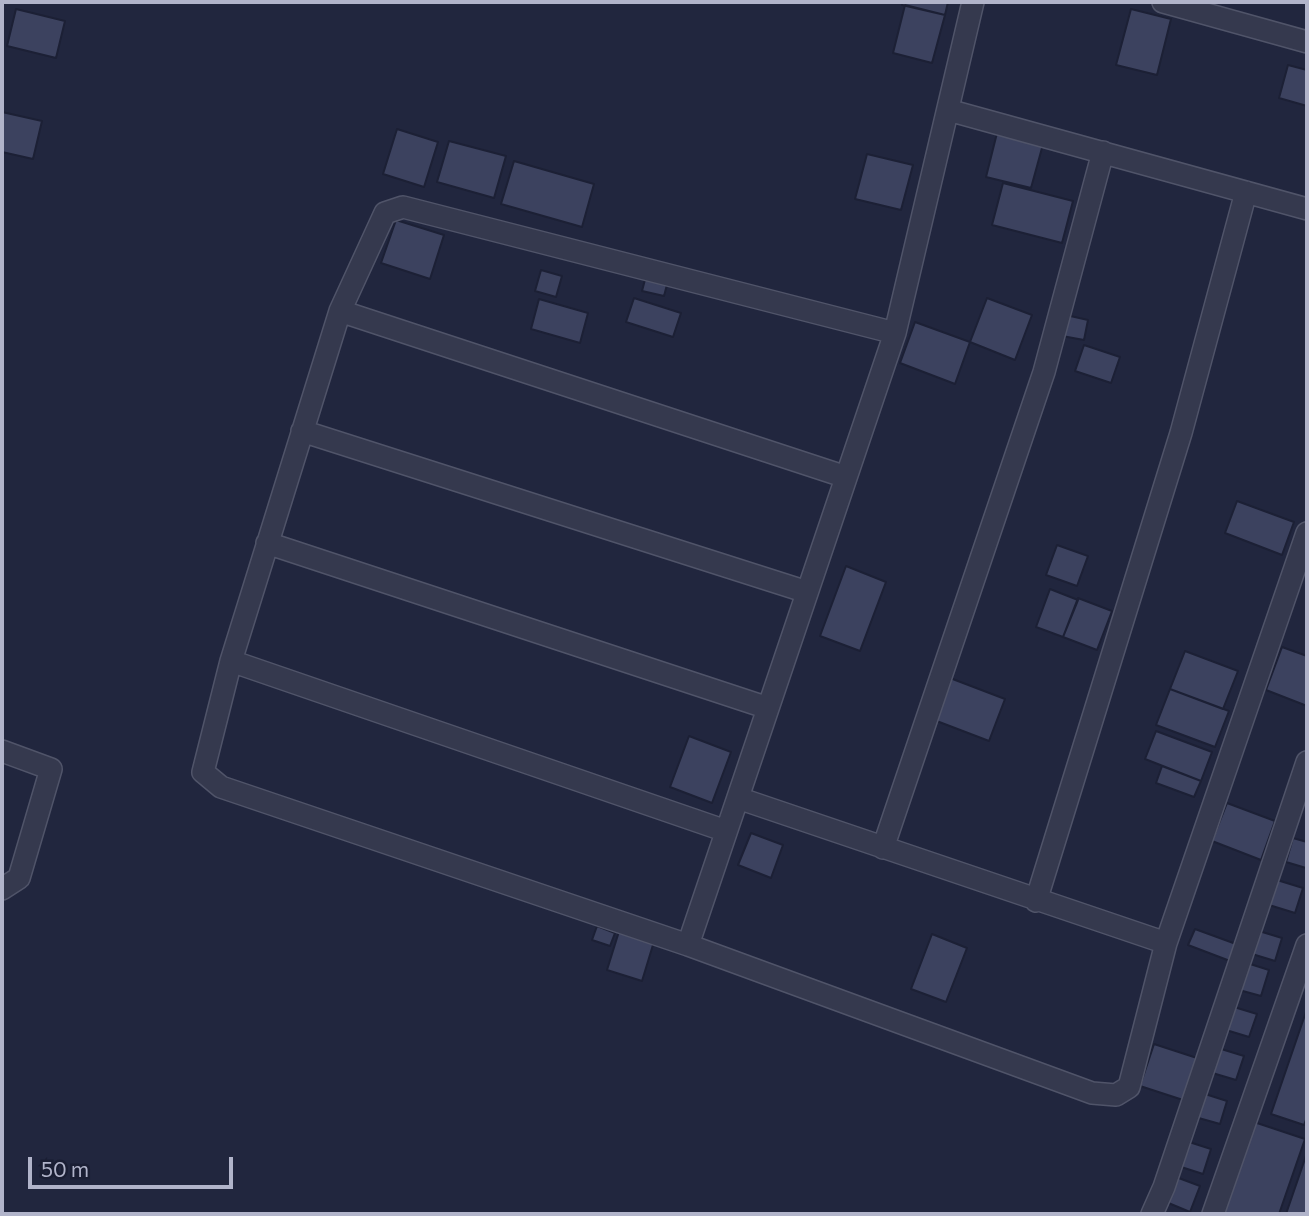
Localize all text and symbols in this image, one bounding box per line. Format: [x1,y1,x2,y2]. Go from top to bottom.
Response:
scale bar [32,1142,236,1186]
text: 50 m [41,1156,89,1181]

